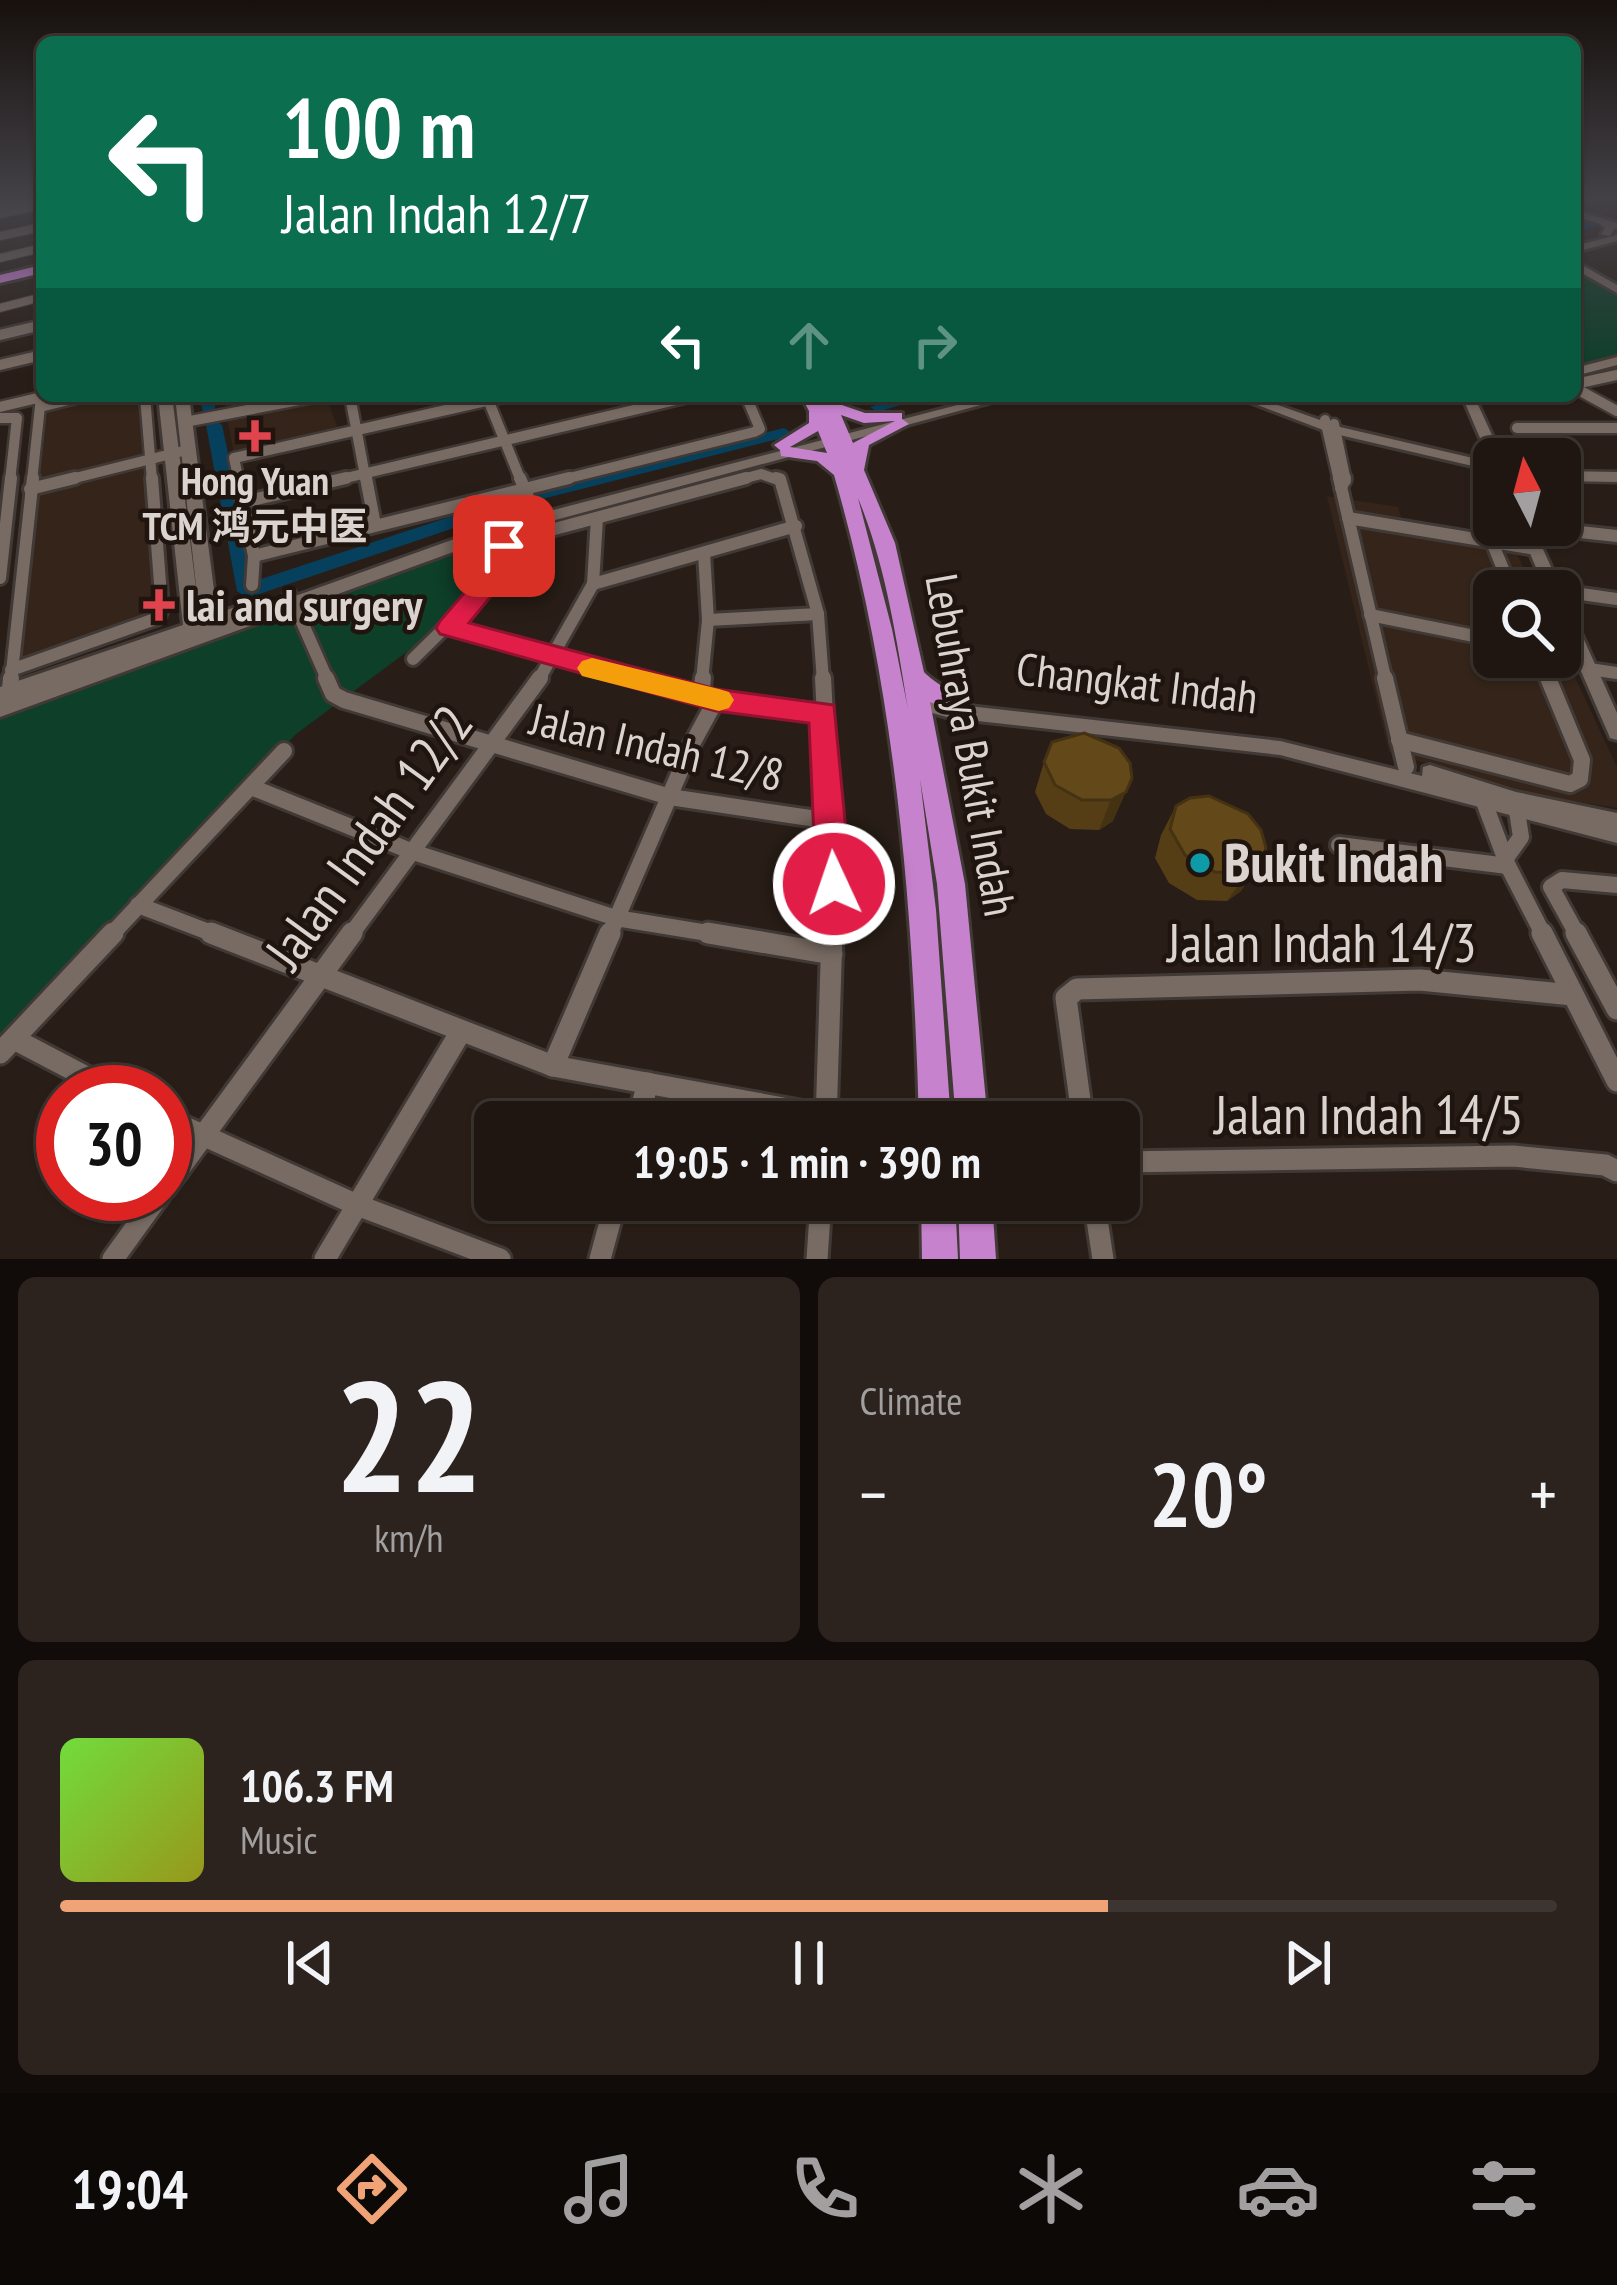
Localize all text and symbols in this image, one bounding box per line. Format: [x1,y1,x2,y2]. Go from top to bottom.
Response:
text: 100 m [282,72,475,181]
icon: left [84,84,240,240]
text: Jalan Indah 12/7 [282,178,591,248]
icon: left [650,312,716,378]
icon: ahead [776,312,842,378]
icon: right [902,312,968,378]
marker: Hong Yuan TCM 鸿元中医 [239,420,271,452]
north arrow [1473,438,1581,546]
map controls [1473,438,1581,678]
place label: Hong Yuan TCM 鸿元中医 [142,455,368,551]
pin [453,495,555,597]
icon: arrive [471,513,537,579]
street label: Lebuhraya Bukit Indah [913,569,1031,920]
button: search [1473,570,1581,678]
place label: lai and surgery [186,575,423,633]
marker: lai and surgery [143,589,175,621]
street label: Changkat Indah [1013,638,1261,726]
street label: Jalan Indah 12/8 [523,688,789,803]
street label: Jalan Indah 12/2 [248,691,487,984]
position arrow [771,821,897,947]
place label: Bukit Indah [1224,827,1443,897]
marker: Bukit Indah [1187,850,1213,876]
street label: Jalan Indah 14/3 [1165,907,1477,977]
speed limit sign: 30 [36,1065,192,1221]
street label: Jalan Indah 14/5 [1212,1079,1524,1149]
text: 19:05 · 1 min · 390 m [633,1132,981,1190]
text: 22 [334,1333,483,1535]
text: Climate [860,1375,962,1426]
text: 20° [1149,1435,1268,1552]
text: − [860,1451,887,1536]
text: + [1530,1451,1557,1536]
text: km/h [374,1512,443,1563]
text: 106.3 FM [240,1756,394,1814]
text: Music [240,1814,317,1865]
icon: previous [277,1930,343,1996]
icon: pause [776,1930,842,1996]
icon: next [1275,1930,1341,1996]
icon: directions [330,2147,414,2231]
icon: music [557,2147,641,2231]
icon: phone [783,2147,867,2231]
icon: climate [1009,2147,1093,2231]
icon: car [1236,2147,1320,2231]
icon: filters [1462,2147,1546,2231]
text: 19:04 [71,2154,188,2224]

